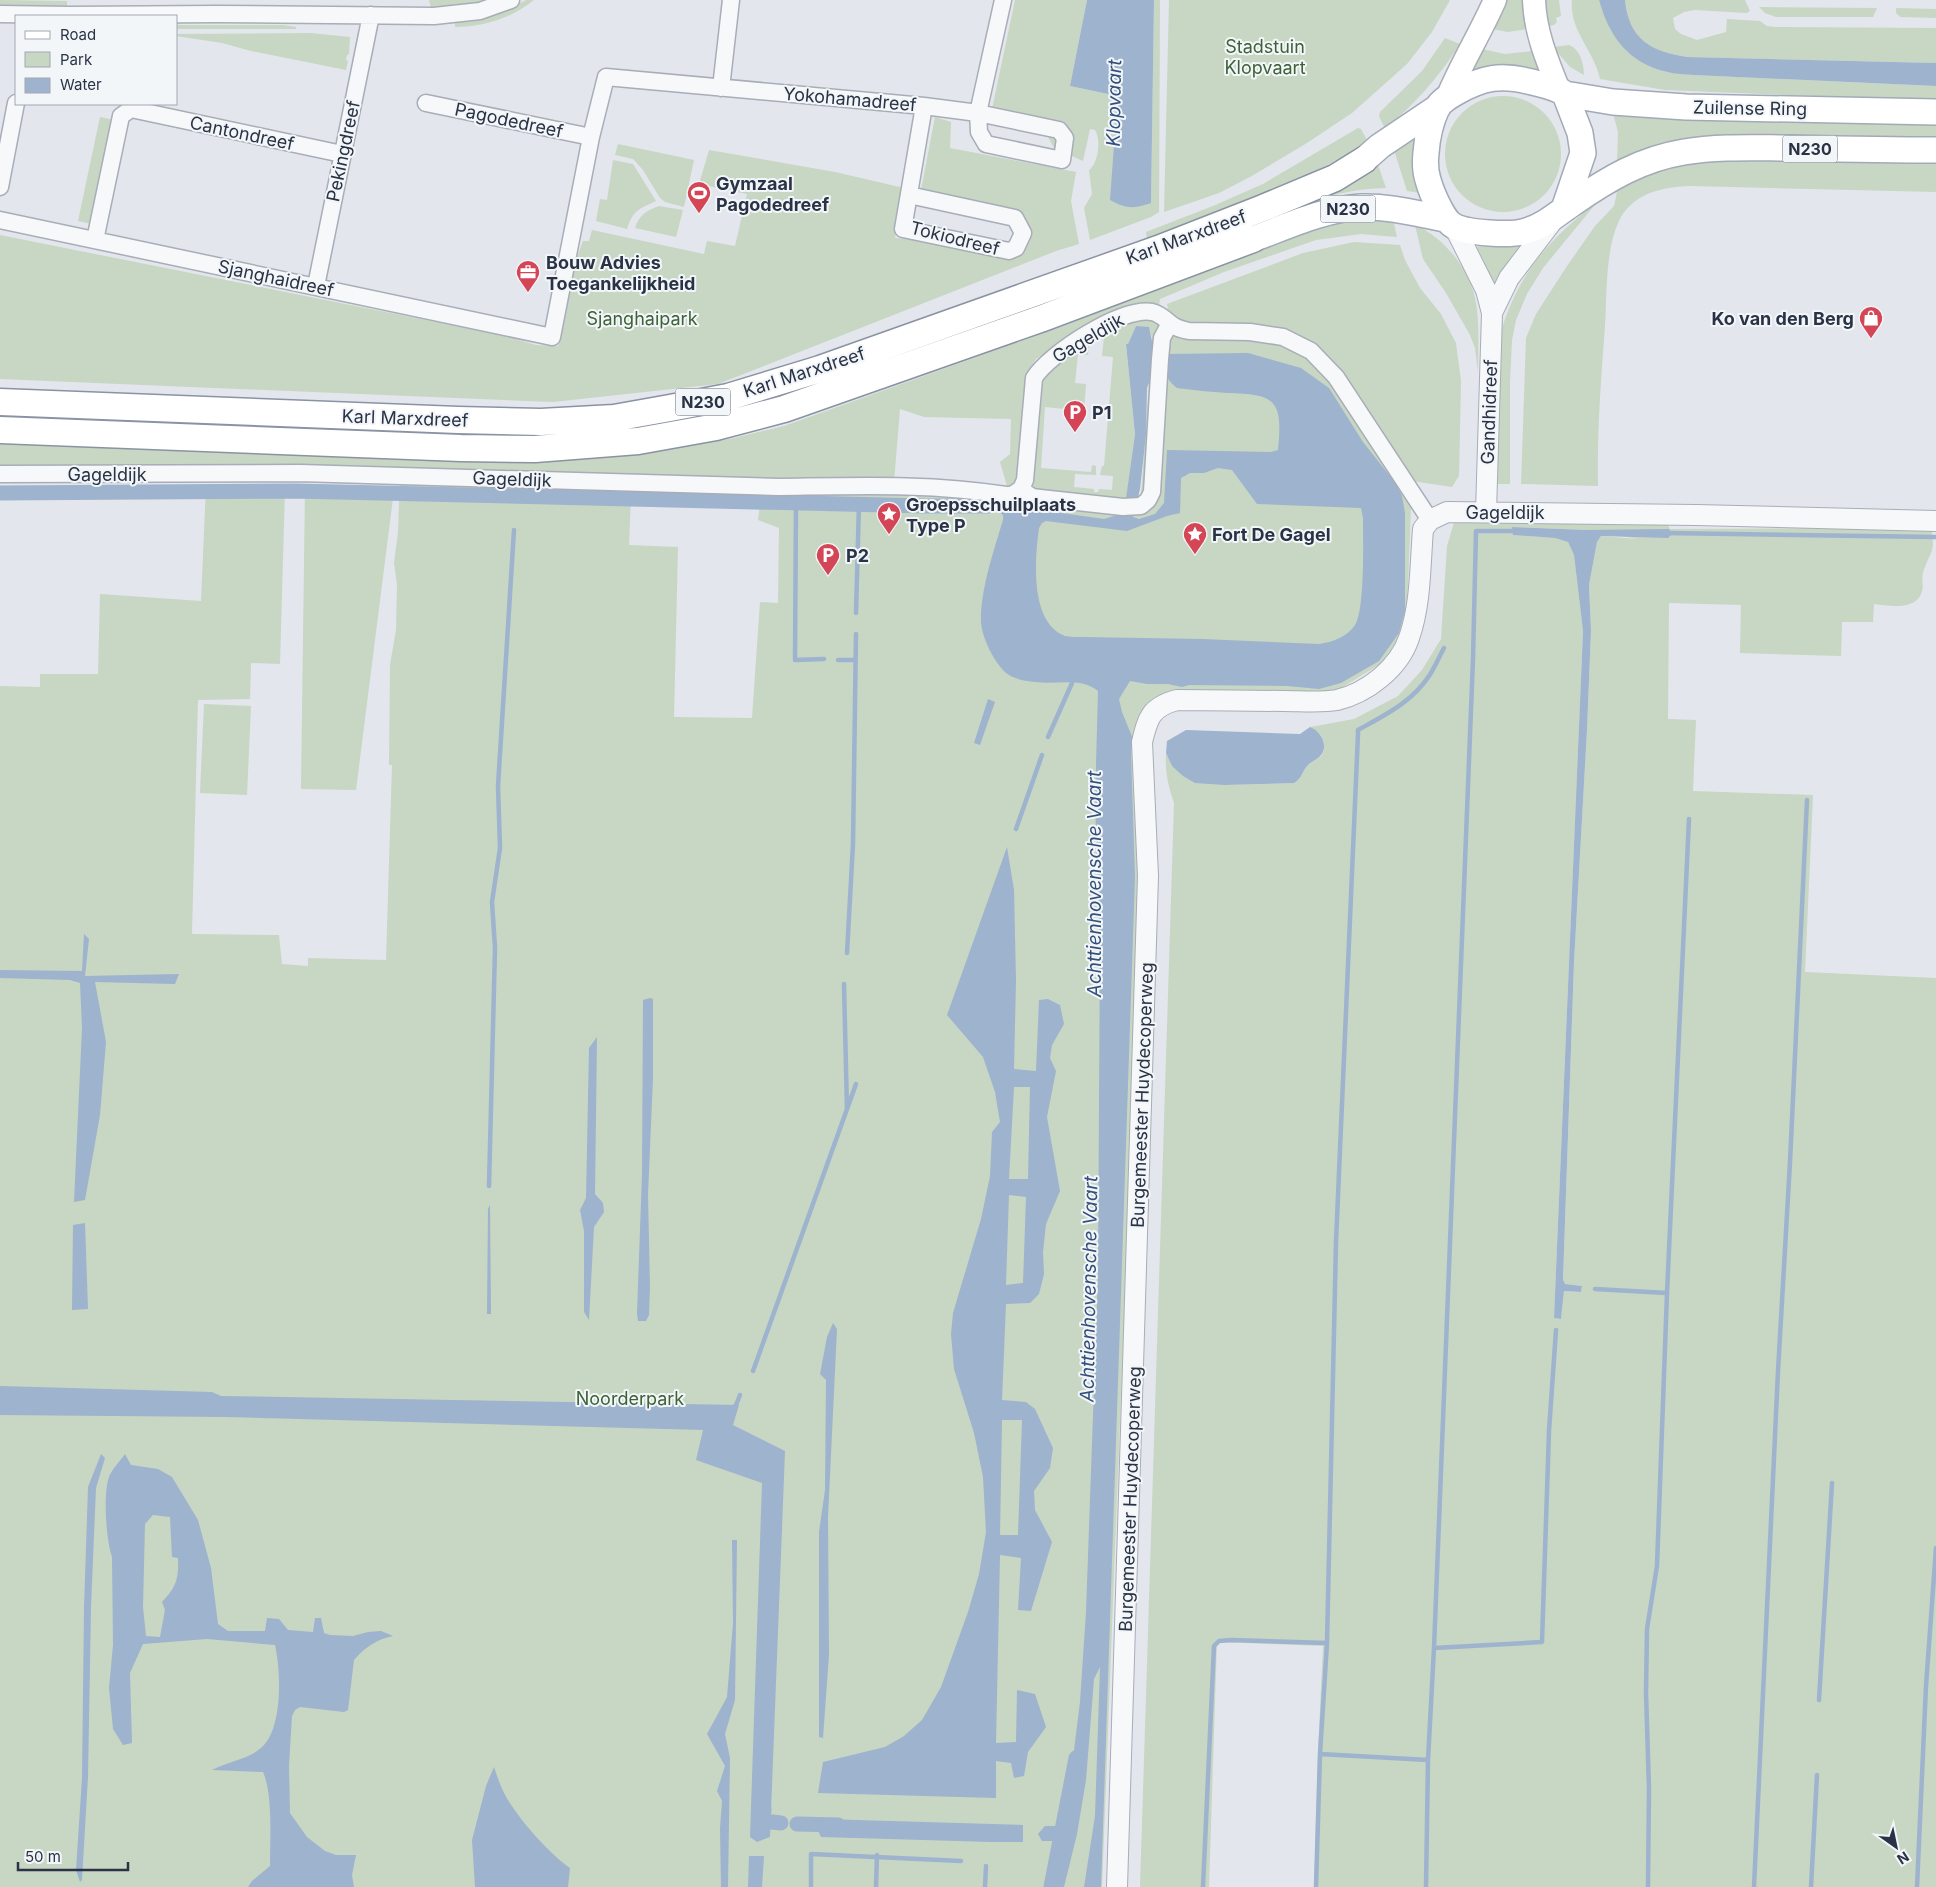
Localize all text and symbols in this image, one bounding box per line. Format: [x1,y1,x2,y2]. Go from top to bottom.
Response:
legend [15,15,178,105]
text: Road [60,25,96,44]
park label: Stadstuin Klopvaart [1224,36,1306,78]
text: Park [60,50,93,69]
water label: Klopvaart [1102,58,1126,147]
text: Water [60,75,102,94]
street label: Yokohamadreef [782,83,918,115]
street label: Zuilense Ring [1693,97,1807,119]
street label: Pekingdreef [322,98,364,204]
street label: Pagodedreef [453,98,565,142]
street label: Cantondreef [188,112,296,154]
road number: N230 [1782,136,1838,162]
place label: Gymzaal Pagodedreef [716,173,829,215]
sports icon: Gymzaal Pagodedreef [686,180,712,214]
road number: N230 [1320,195,1376,222]
street label: Karl Marxdreef [1123,205,1249,269]
street label: Tokiodreef [908,217,1002,259]
place label: Bouw Advies Toegankelijkheid [546,252,695,294]
street label: Sjanghaidreef [216,255,336,301]
office icon: Bouw Advies Toegankelijkheid [515,259,541,293]
shop icon: Ko van den Berg [1858,305,1884,339]
park label: Sjanghaipark [586,308,698,329]
place label: Ko van den Berg [1711,308,1854,329]
street label: Gageldijk [1049,309,1128,367]
street label: Karl Marxdreef [741,342,868,402]
street label: Gandhidreef [1477,359,1501,465]
road number: N230 [676,388,730,416]
parking icon: P1 [1062,399,1088,433]
place label: P1 [1092,402,1111,423]
street label: Karl Marxdreef [341,405,469,431]
street label: Gageldijk [67,464,147,485]
street label: Gageldijk [472,467,552,491]
place label: Groepsschuilplaats Type P [906,494,1076,536]
place icon: Groepsschuilplaats Type P [876,501,902,535]
street label: Gageldijk [1465,502,1545,523]
place icon: Fort De Gagel [1182,521,1208,555]
place label: Fort De Gagel [1212,524,1331,545]
parking icon: P2 [815,542,841,576]
place label: P2 [846,545,869,566]
water label: Achttienhovensche Vaart [1083,770,1106,998]
street label: Burgemeester Huydecoperweg [1127,962,1157,1228]
water label: Achttienhovensche Vaart [1076,1175,1102,1403]
street label: Burgemeester Huydecoperweg [1115,1366,1145,1632]
park label: Noorderpark [576,1388,684,1409]
north arrow [1871,1822,1921,1872]
scale bar [18,1840,128,1872]
text: 50 m [25,1847,61,1866]
text: N [1894,1848,1912,1868]

